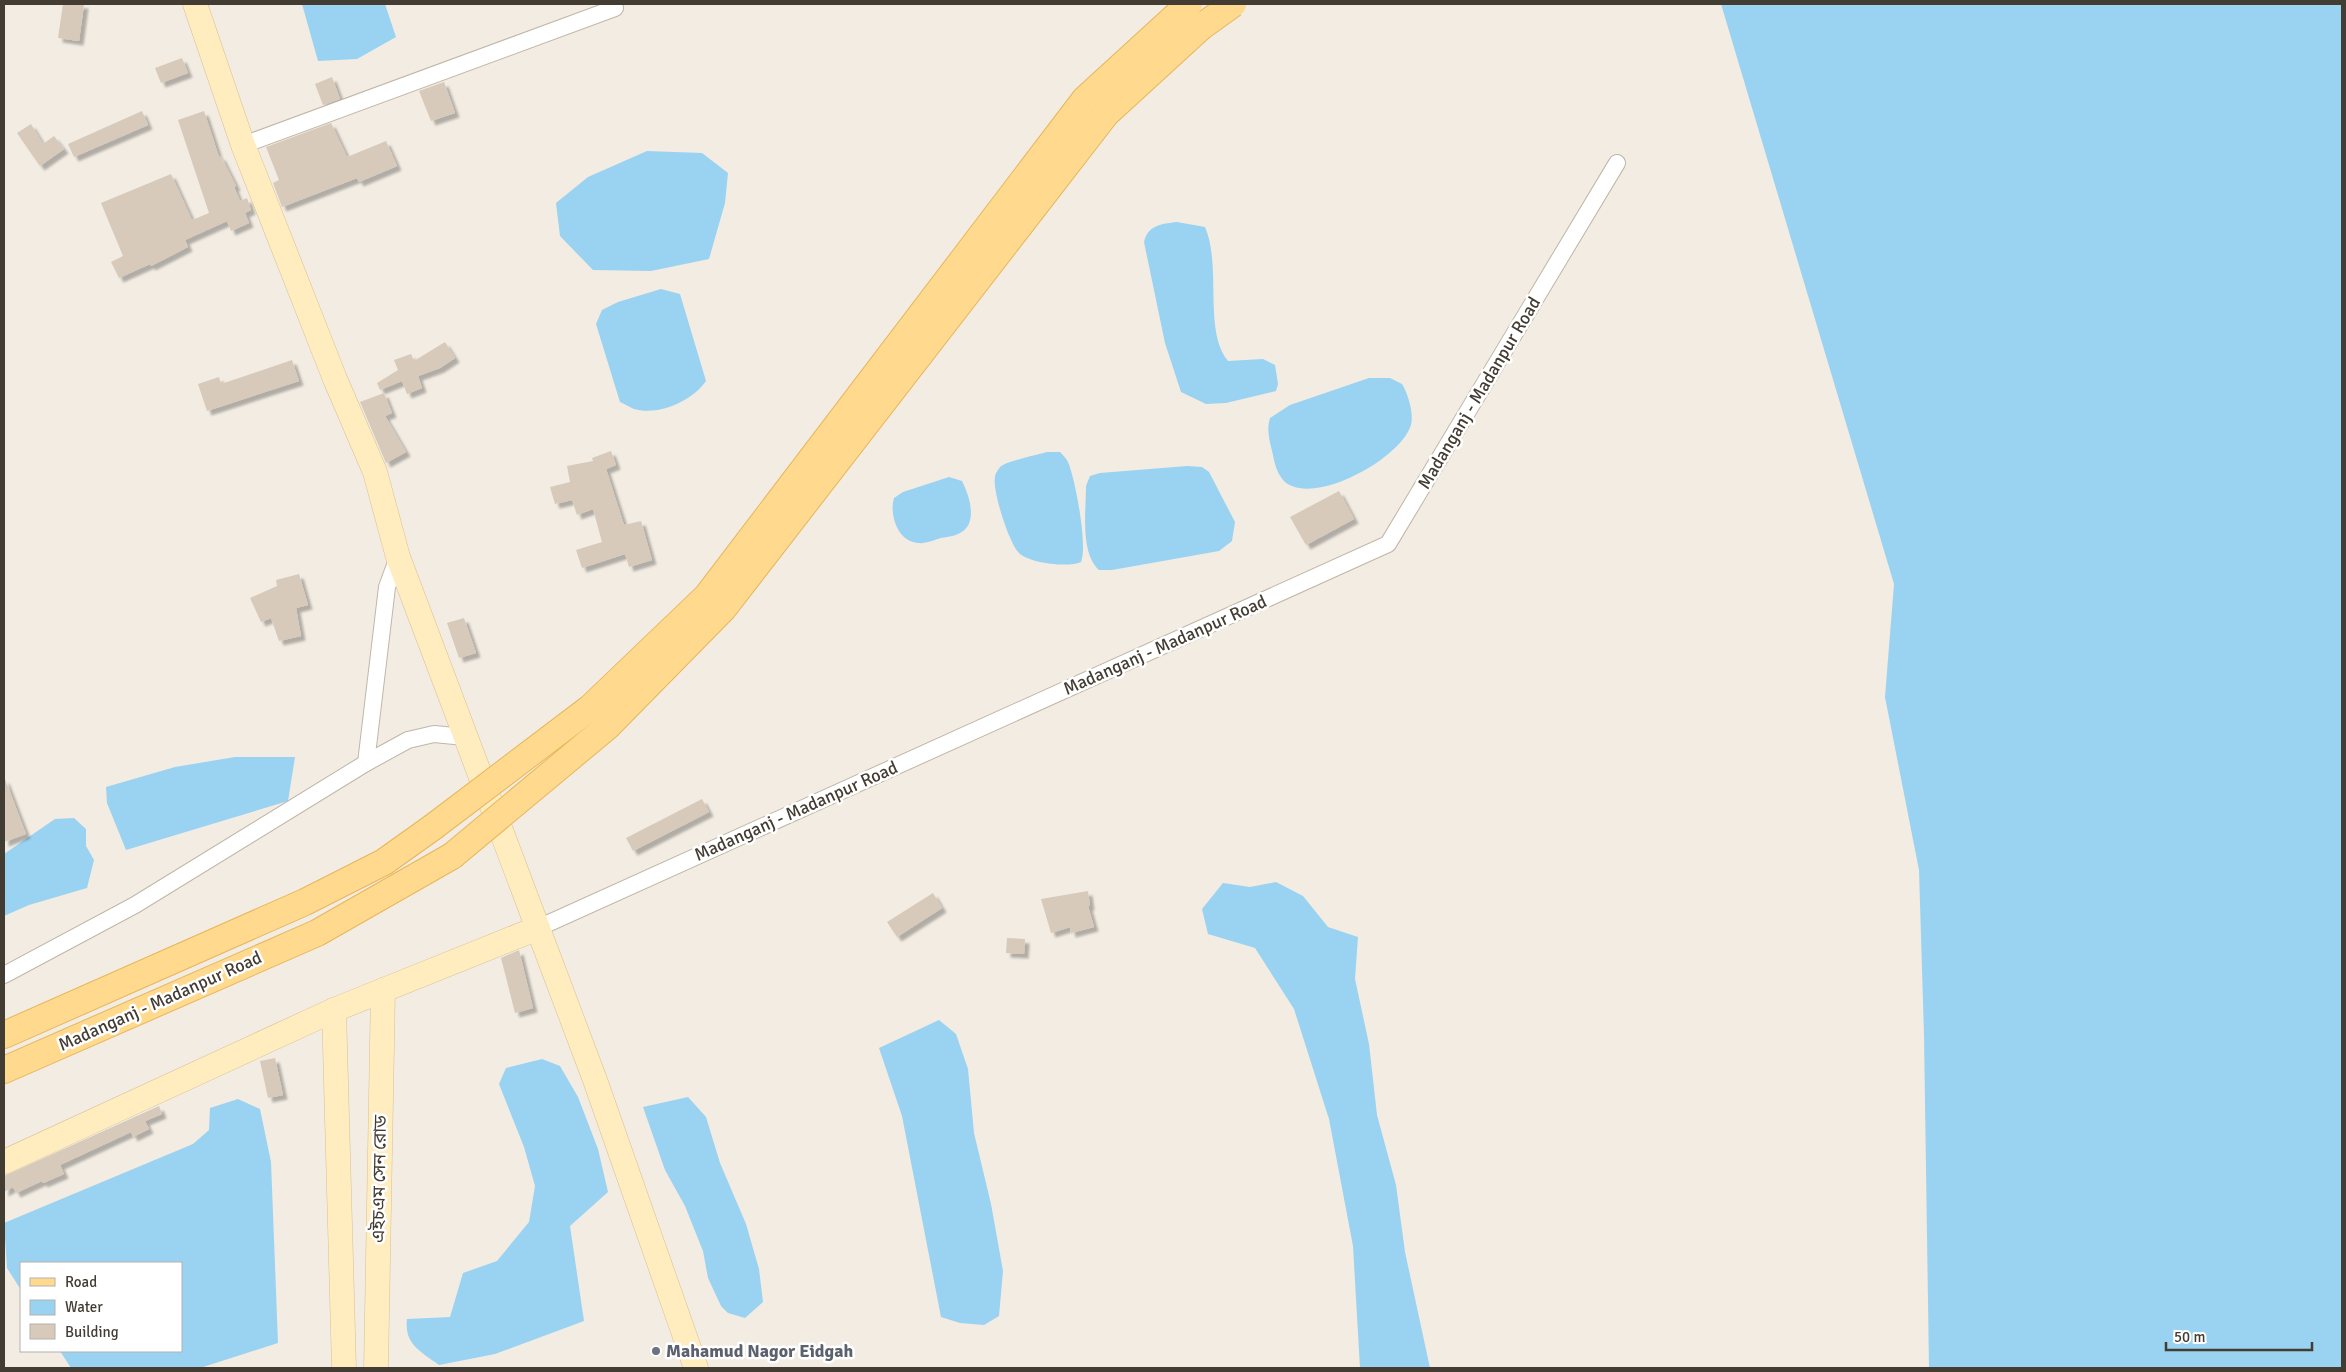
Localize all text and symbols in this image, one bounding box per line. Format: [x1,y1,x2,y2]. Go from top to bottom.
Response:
street label: Madanganj - Madanpur Road [1413,293,1545,493]
street label: Madanganj - Madanpur Road [1060,590,1270,700]
street label: Madanganj - Madanpur Road [691,756,901,866]
street label: Madanganj - Madanpur Road [55,946,265,1056]
street label: এইচএম সেন রোড [367,1115,391,1243]
legend [20,1262,182,1352]
text: Road [65,1273,97,1291]
text: Water [65,1298,103,1316]
scale bar [2166,1320,2312,1352]
text: Building [65,1323,119,1341]
text: 50 m [2174,1328,2205,1346]
place label: Mahamud Nagor Eidgah [666,1340,853,1362]
marker: Mahamud Nagor Eidgah [650,1345,662,1357]

